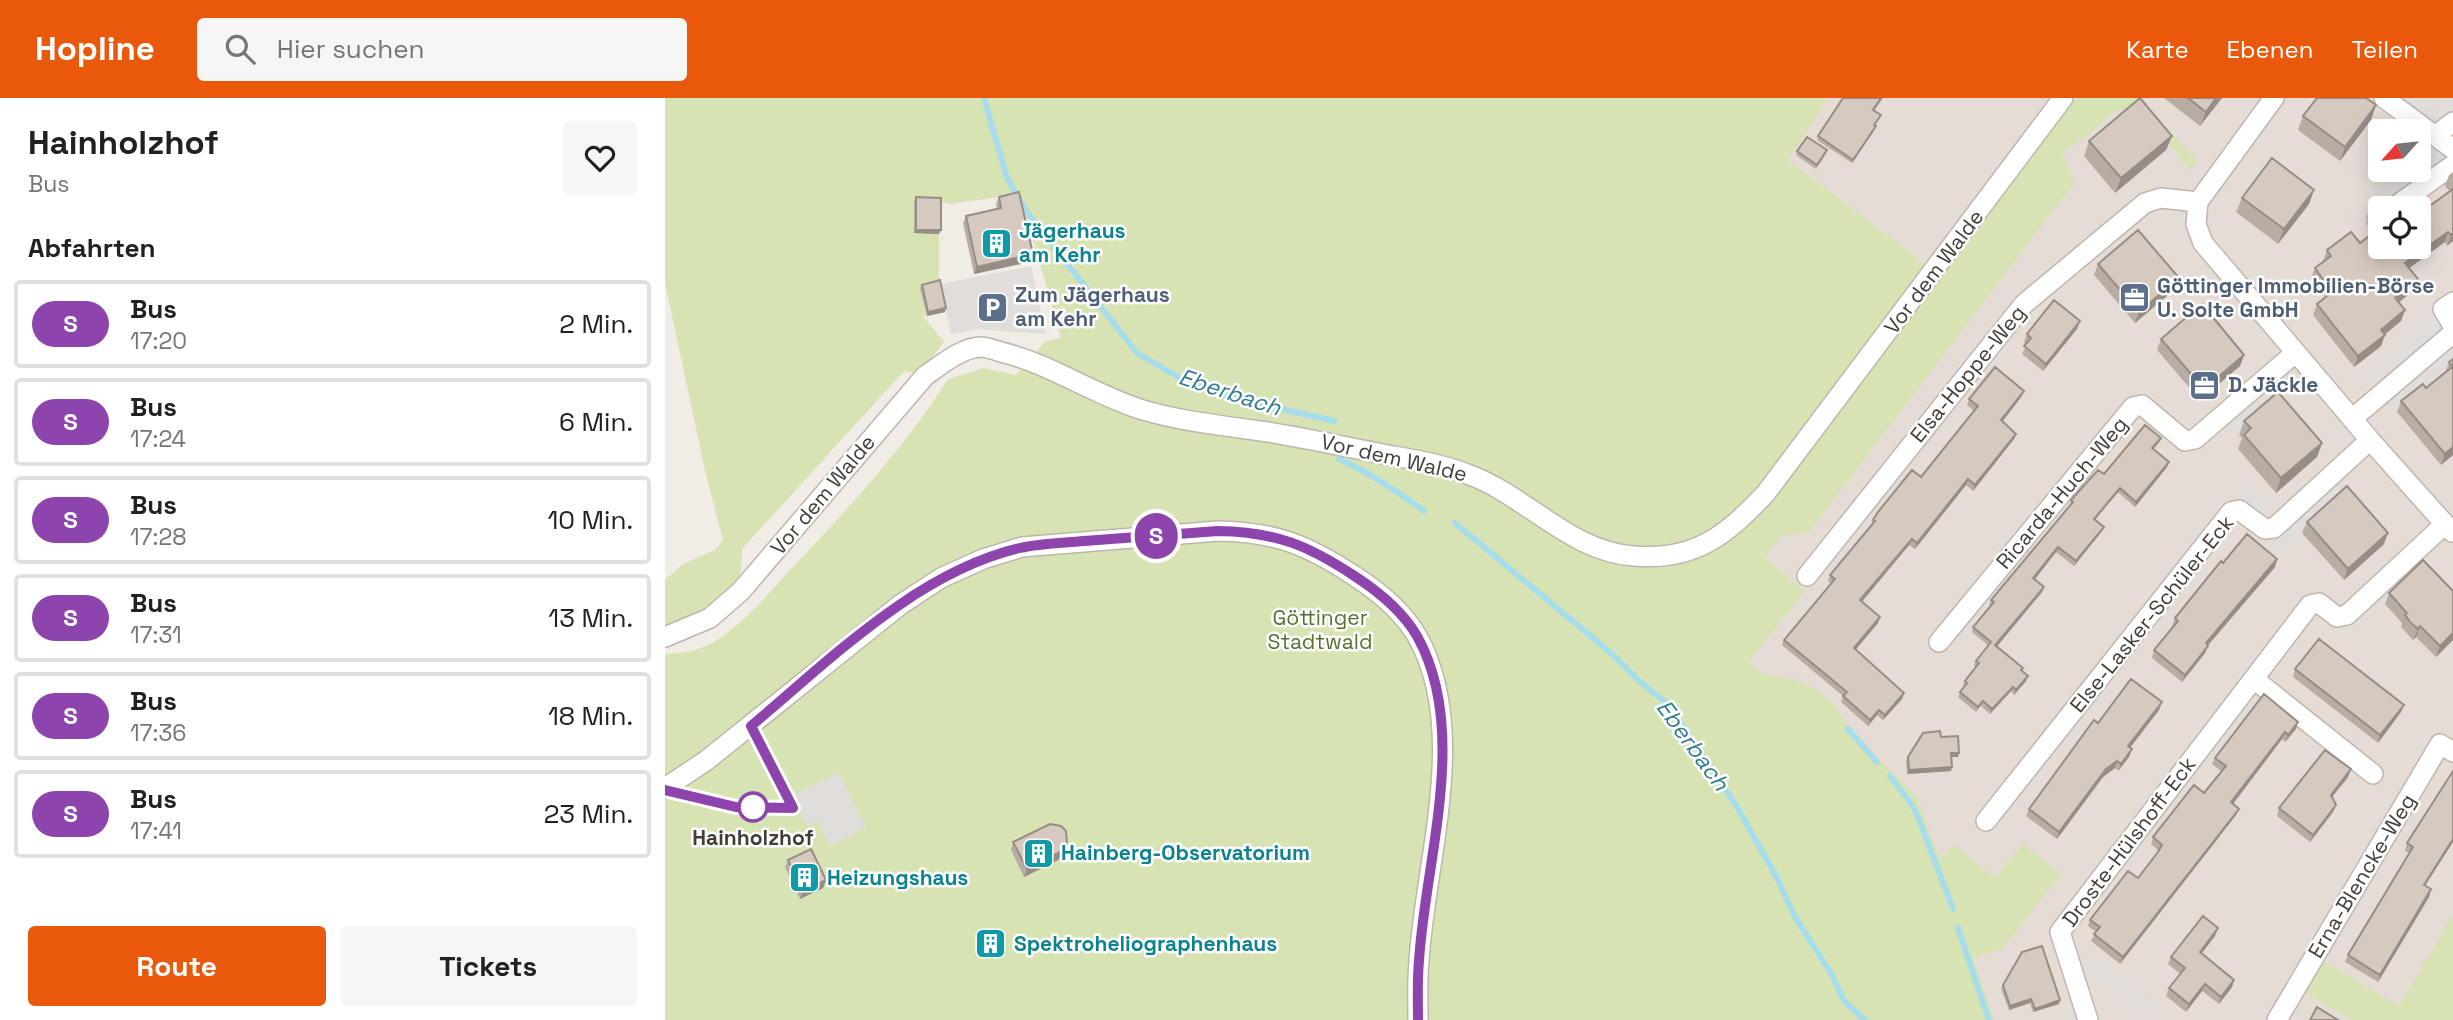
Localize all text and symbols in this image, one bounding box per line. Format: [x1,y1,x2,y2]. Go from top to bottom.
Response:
search box [197,18,687,81]
text: Hopline [35,28,155,70]
icon: search [221,30,259,68]
text: Hier suchen [277,32,425,66]
text: Karte [2126,34,2189,65]
text: Ebenen [2227,34,2313,65]
text: Teilen [2351,34,2418,65]
north arrow [2368,119,2431,182]
map controls [2368,119,2431,259]
button: heart [563,121,637,195]
text: Hainholzhof [28,122,219,164]
text: Bus [28,169,69,199]
button: locate [2368,196,2431,259]
street label: Vor dem Walde [1878,204,1989,339]
place label: Jägerhaus am Kehr [1019,217,1126,268]
building icon: Jägerhaus am Kehr [979,226,1013,260]
text: Abfahrten [28,231,156,265]
place label: Göttinger Immobilien-Börse U. Solte GmbH [2157,272,2434,323]
place label: Zum Jägerhaus am Kehr [1015,281,1170,332]
office icon: Göttinger Immobilien-Börse U. Solte GmbH [2117,281,2151,315]
parking icon: Zum Jägerhaus am Kehr [975,290,1009,324]
text: Bus [130,292,177,326]
street label: Elsa-Hoppe-Weg [1904,300,2031,448]
text: 2 Min. [559,307,633,341]
text: S [63,308,78,339]
text: 17:20 [130,326,187,356]
water label: Eberbach [1175,361,1286,423]
office icon: D. Jäckle [2188,368,2222,402]
place label: D. Jäckle [2228,371,2318,398]
text: Bus [130,390,177,424]
text: 6 Min. [559,405,633,439]
text: S [63,406,78,437]
street label: Ricarda-Huch-Weg [1990,411,2133,574]
text: 17:24 [130,424,186,454]
street label: Vor dem Walde [1318,428,1470,487]
street label: Vor dem Walde [764,429,881,560]
text: Bus [130,488,177,522]
text: 10 Min. [547,503,633,537]
text: S [63,504,78,535]
street label: Else-Lasker-Schüler-Eck [2064,510,2240,718]
line badge: S [1133,513,1179,559]
text: S [1149,520,1163,551]
text: 17:28 [130,522,187,552]
text: Bus [130,586,177,620]
text: 13 Min. [548,601,633,635]
text: S [63,602,78,633]
park label: Göttinger Stadtwald [1268,604,1372,655]
text: 17:31 [130,620,182,650]
text: Bus [130,684,177,718]
water label: Eberbach [1650,693,1737,797]
text: 18 Min. [548,699,633,733]
text: S [63,700,78,731]
text: 17:36 [130,718,186,748]
street label: Droste-Hülshoff-Eck [2056,751,2201,932]
text: Bus [130,782,177,816]
street label: Erna-Blencke-Weg [2302,789,2421,963]
marker: Hainholzhof [738,792,768,822]
text: 23 Min. [544,797,633,831]
text: S [63,798,78,829]
text: 17:41 [130,816,182,846]
place label: Hainholzhof [692,824,814,851]
building icon: Hainberg-Observatorium [1021,836,1055,870]
place label: Hainberg-Observatorium [1061,839,1310,866]
building icon: Heizungshaus [787,861,821,895]
place label: Heizungshaus [827,864,968,891]
button: Route [28,926,326,1006]
button: Tickets [340,926,637,1006]
building icon: Spektroheliographenhaus [974,927,1008,961]
place label: Spektroheliographenhaus [1014,930,1277,957]

